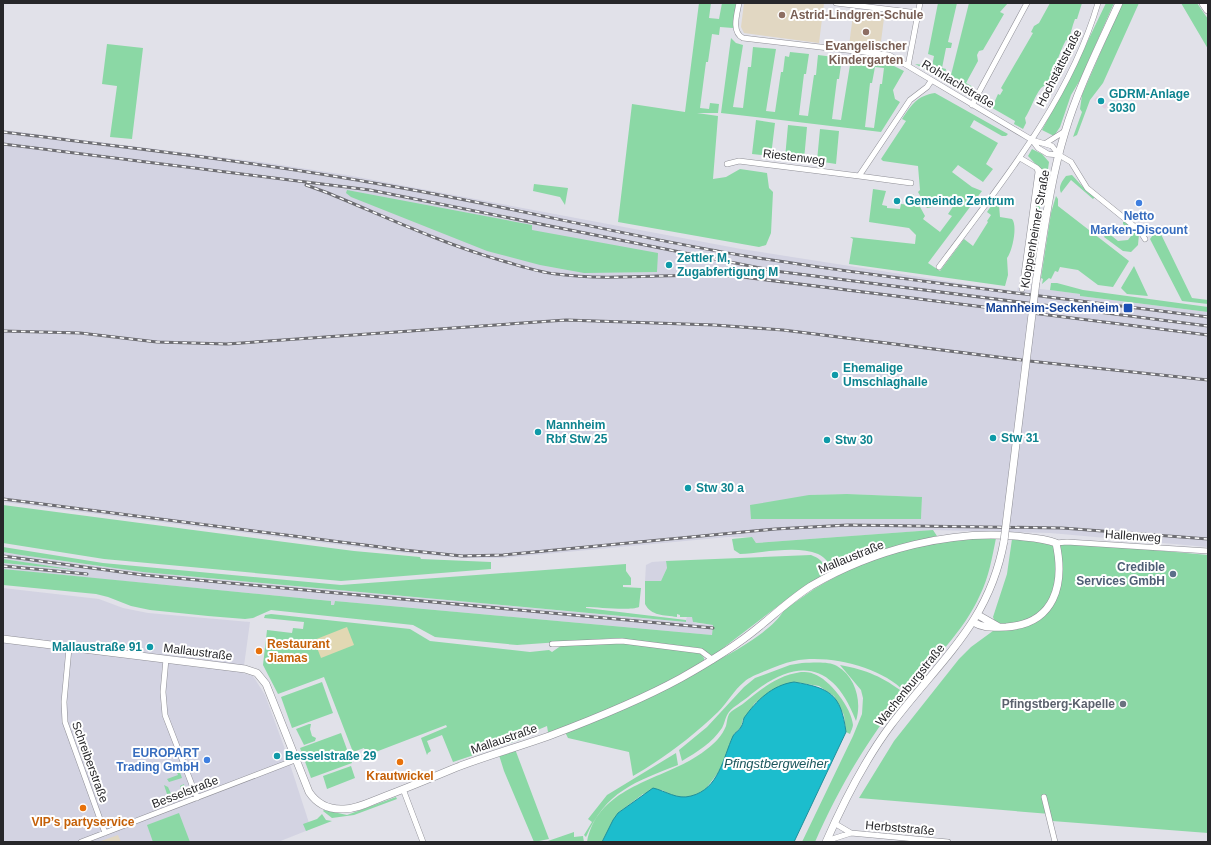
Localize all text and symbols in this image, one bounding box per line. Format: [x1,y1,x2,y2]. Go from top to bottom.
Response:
place label: Astrid-Lindgren-Schule [790,8,924,22]
marker: Astrid-Lindgren-Schule [777,10,787,20]
marker: Evangelischer Kindergarten [861,27,871,37]
street label: Hochstättstraße [1034,27,1085,109]
place label: Evangelischer Kindergarten [825,39,907,67]
street label: Rohrlachstraße [919,57,997,111]
place label: GDRM-Anlage 3030 [1109,87,1190,115]
marker: GDRM-Anlage 3030 [1096,96,1106,106]
street label: Riestenweg [762,146,826,168]
street label: Kloppenheimer Straße [1018,168,1052,289]
place label: Gemeinde Zentrum [905,194,1014,208]
marker: Gemeinde Zentrum [892,196,902,206]
marker: Netto Marken-Discount [1134,198,1144,208]
place label: Netto Marken-Discount [1090,209,1188,237]
place label: Zettler M, Zugabfertigung M [677,251,778,279]
marker: Zettler M, Zugabfertigung M [664,260,674,270]
place label: Mannheim-Seckenheim [986,301,1119,315]
marker: Mannheim-Seckenheim [1122,302,1134,314]
place label: Ehemalige Umschlaghalle [843,361,928,389]
marker: Ehemalige Umschlaghalle [830,370,840,380]
place label: Mannheim Rbf Stw 25 [546,418,608,446]
marker: Mannheim Rbf Stw 25 [533,427,543,437]
place label: Stw 31 [1001,431,1039,445]
place label: Stw 30 [835,433,873,447]
marker: Stw 31 [988,433,998,443]
marker: Stw 30 [822,435,832,445]
place label: Stw 30 a [696,481,744,495]
marker: Stw 30 a [683,483,693,493]
street label: Hallenweg [1105,527,1161,545]
street label: Mallaustraße [816,537,886,576]
place label: Credible Services GmbH [1076,560,1165,588]
marker: Credible Services GmbH [1168,569,1178,579]
place label: Restaurant Jiamas [267,637,330,665]
place label: Mallaustraße 91 [52,640,142,654]
street label: Mallaustraße [163,641,234,663]
street label: Wachenburgstraße [873,641,948,729]
marker: Mallaustraße 91 [145,642,155,652]
marker: Restaurant Jiamas [254,646,264,656]
place label: Pfingstberg-Kapelle [1002,697,1115,711]
marker: Pfingstberg-Kapelle [1118,699,1128,709]
street label: Schreiberstraße [69,719,111,805]
street label: Mallaustraße [469,721,539,757]
place label: EUROPART Trading GmbH [116,746,200,774]
place label: Besselstraße 29 [285,749,377,763]
marker: Besselstraße 29 [272,751,282,761]
marker: EUROPART Trading GmbH [202,755,212,765]
water label: Pfingstbergweiher [724,756,829,771]
marker: Krautwickel [395,757,405,767]
place label: Krautwickel [366,769,434,783]
street label: Besselstraße [150,773,220,811]
marker: VIP’s partyservice [78,803,88,813]
place label: VIP’s partyservice [32,815,135,829]
street label: Herbststraße [865,818,935,838]

